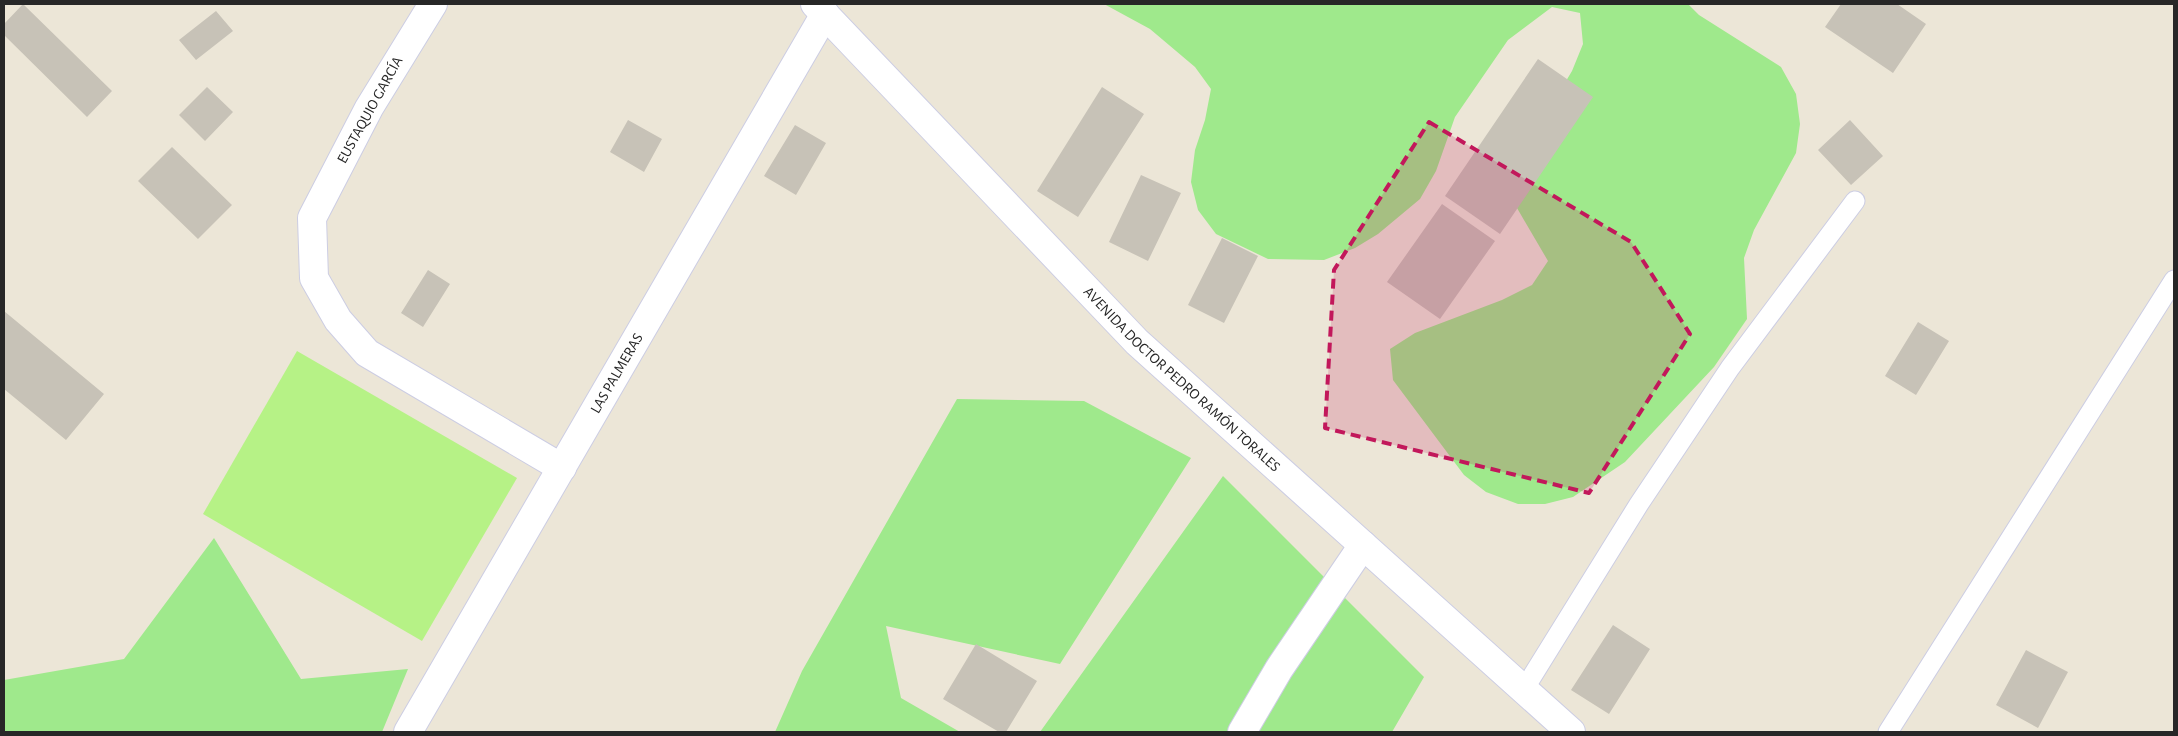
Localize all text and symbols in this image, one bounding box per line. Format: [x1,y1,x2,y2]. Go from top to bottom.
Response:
street label: EUSTAQUIO GARCÍA [333,53,406,166]
street label: AVENIDA DOCTOR PEDRO RAMÓN TORALES [1081,284,1283,474]
street label: LAS PALMERAS [587,331,645,416]

